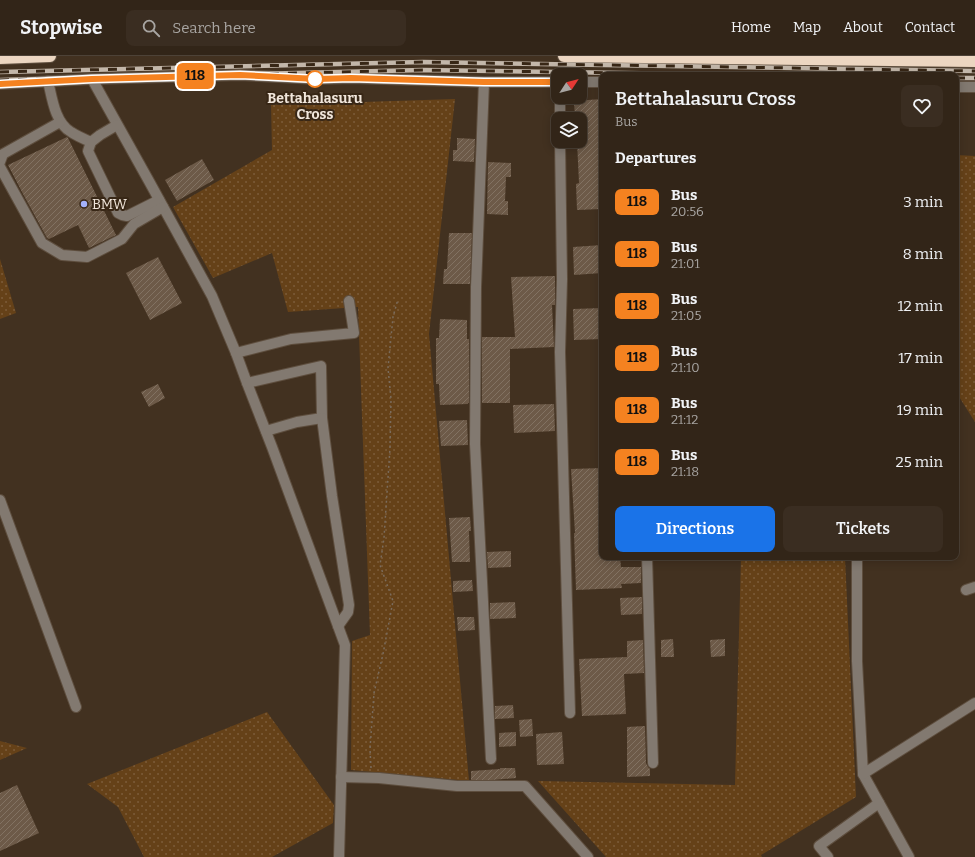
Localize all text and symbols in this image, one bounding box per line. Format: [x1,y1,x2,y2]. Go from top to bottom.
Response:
search box [126,10,406,46]
text: Stopwise [20,16,102,39]
icon: search [140,17,162,39]
text: Search here [172,19,256,37]
text: Home [731,19,771,36]
text: Map [793,19,821,36]
text: About [843,19,883,36]
text: Contact [905,19,955,36]
line badge: 118 [172,63,218,89]
text: 118 [185,67,205,84]
north arrow [551,68,587,104]
map controls [551,68,587,148]
marker: Bettahalasuru Cross [306,70,324,88]
button: heart [901,85,943,127]
text: Bettahalasuru Cross [615,87,796,110]
place label: Bettahalasuru Cross [267,90,363,123]
button: layers [551,112,587,148]
text: Bus [615,114,637,129]
text: Departures [615,149,696,167]
text: Bus [671,186,697,204]
text: 118 [627,193,647,210]
text: 3 min [903,193,943,211]
place label: BMW [92,196,128,213]
marker: BMW [79,199,89,209]
text: 20:56 [671,204,704,219]
text: Bus [671,238,697,256]
text: 118 [627,245,647,262]
text: 8 min [903,245,943,263]
text: 21:01 [671,256,700,271]
text: Bus [671,290,697,308]
text: 118 [627,297,647,314]
text: 12 min [897,297,943,315]
text: 21:05 [671,308,701,323]
text: Bus [671,342,697,360]
text: 118 [627,349,647,366]
text: 17 min [898,349,943,367]
text: 21:10 [671,360,700,375]
text: Bus [671,394,697,412]
text: 118 [627,401,647,418]
text: 19 min [897,401,943,419]
text: 21:12 [671,412,698,427]
text: Bus [671,446,697,464]
text: 118 [627,453,647,470]
text: 25 min [896,453,943,471]
text: 21:18 [671,464,699,479]
button: Directions [615,506,775,552]
button: Tickets [783,506,943,552]

